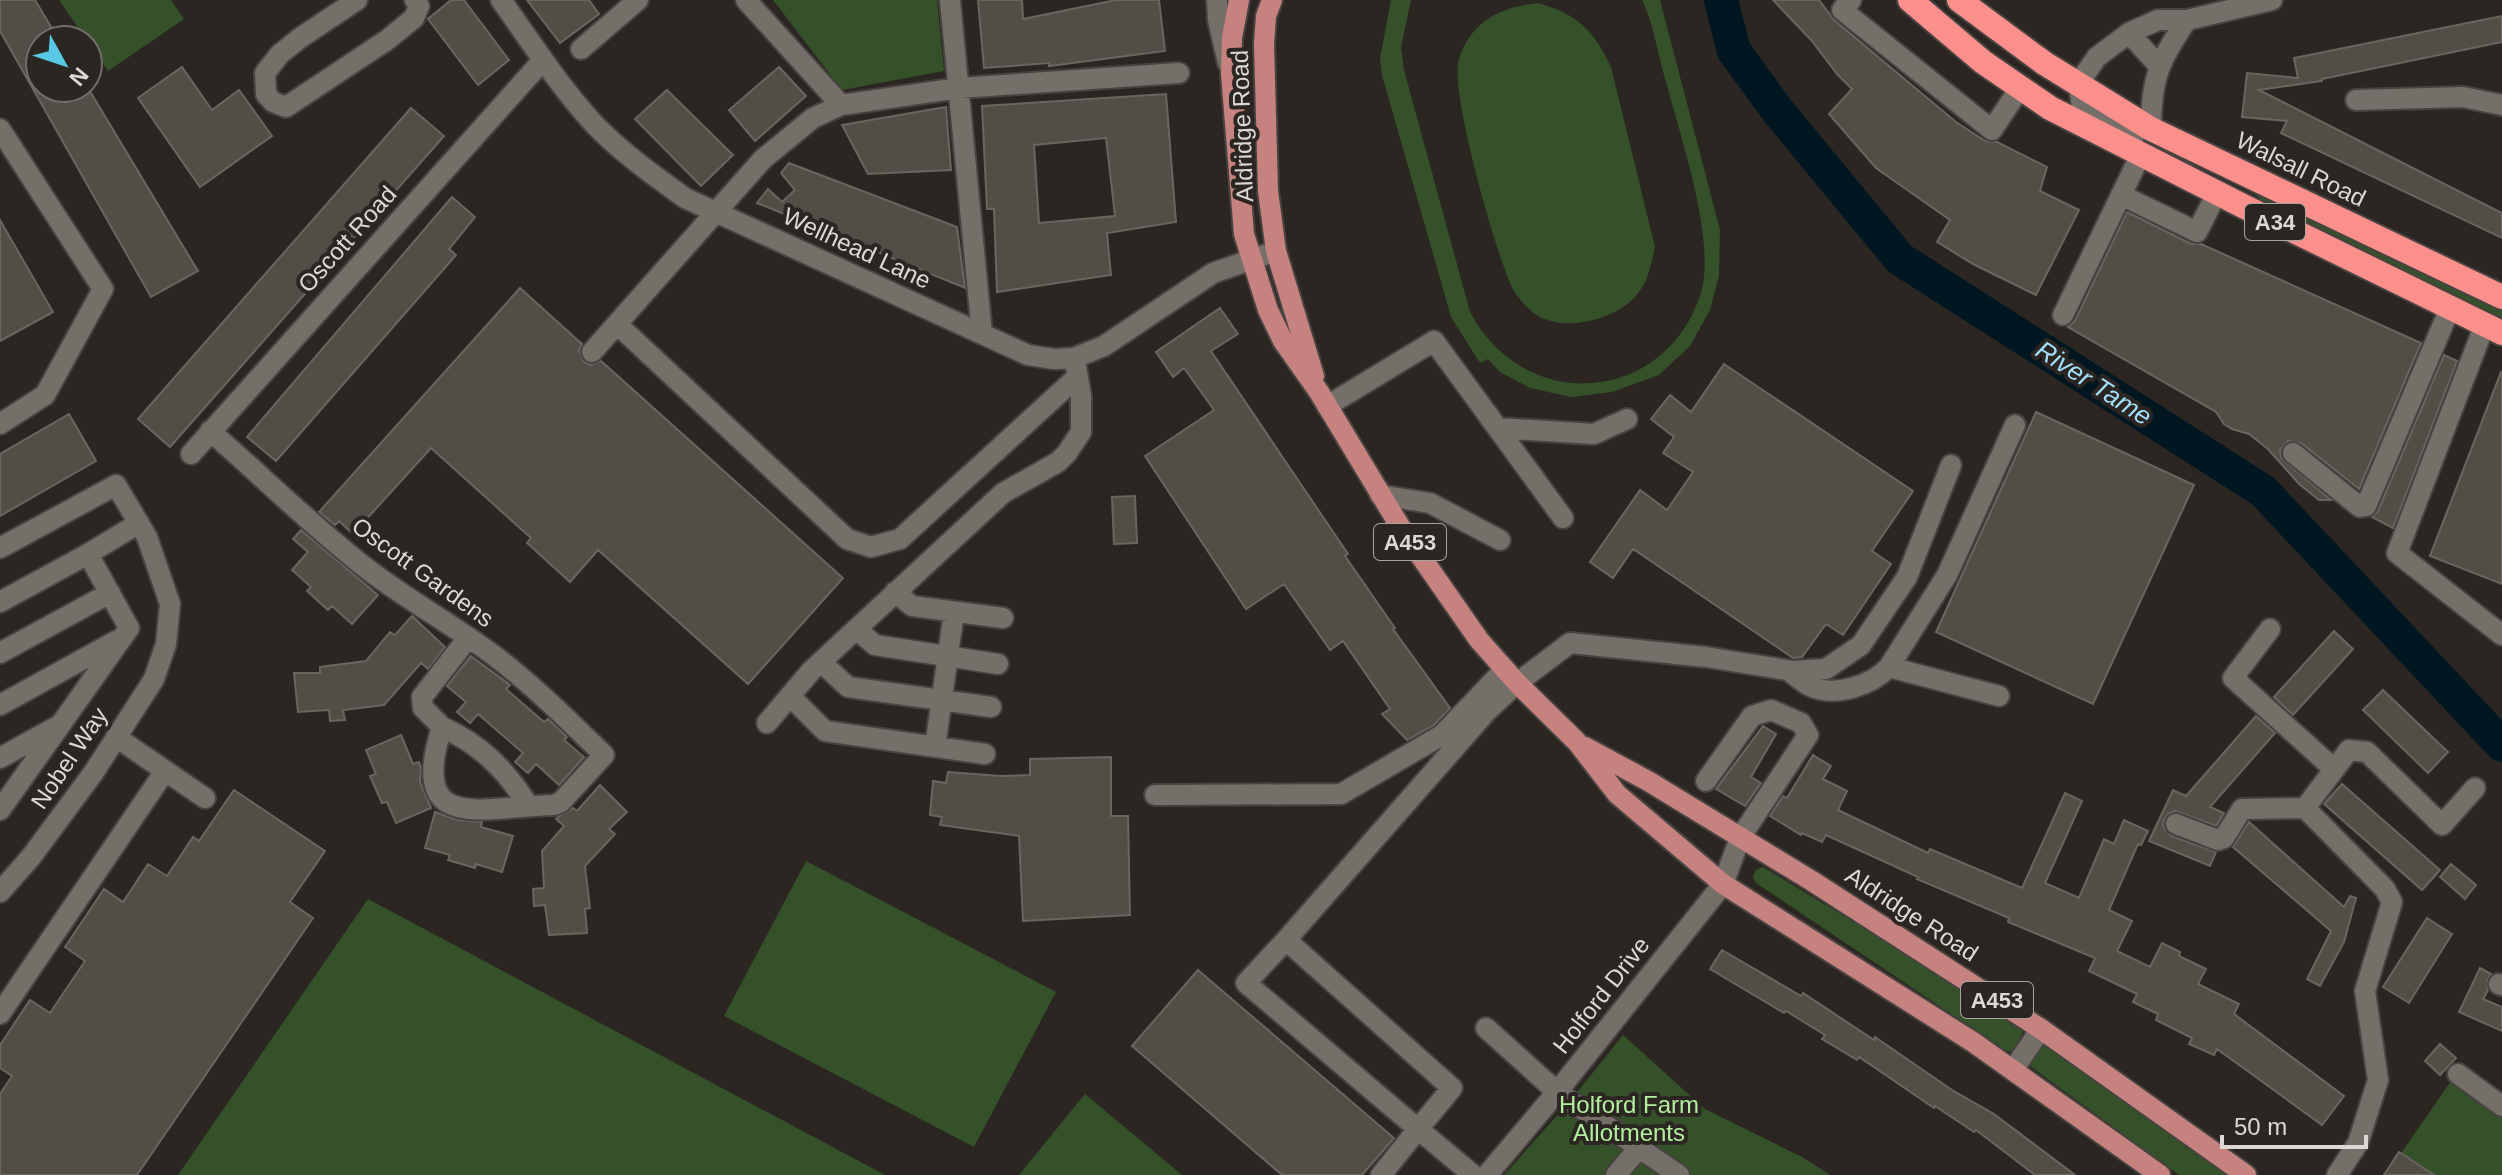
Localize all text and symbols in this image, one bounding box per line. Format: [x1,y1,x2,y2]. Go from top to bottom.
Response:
north arrow [24,24,104,104]
street label: Aldridge Road [1226,50,1258,202]
text: N [64,62,94,91]
street label: Walsall Road [2232,126,2370,212]
street label: Oscott Road [292,180,402,298]
street label: Wellhead Lane [779,202,935,294]
road number: A34 [2245,204,2305,240]
water label: River Tame [2030,334,2158,432]
street label: Oscott Gardens [347,512,499,632]
road number: A453 [1374,524,1446,560]
street label: Nobel Way [25,702,113,814]
street label: Aldridge Road [1841,861,1983,967]
street label: Holford Drive [1547,932,1655,1058]
road number: A453 [1961,982,2033,1018]
park label: Holford Farm Allotments [1559,1091,1699,1146]
scale bar [2222,1099,2366,1149]
text: 50 m [2234,1113,2287,1140]

